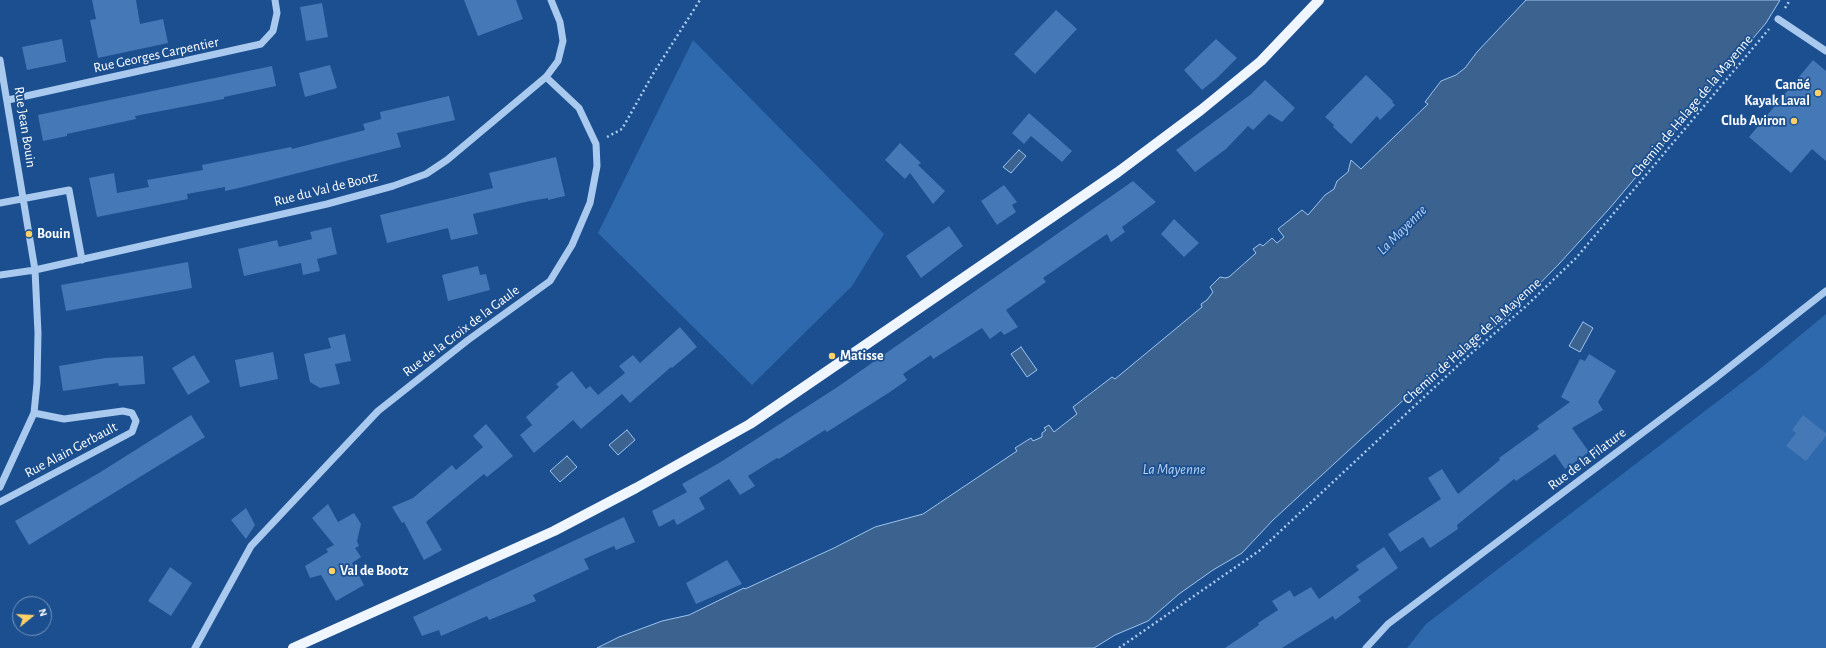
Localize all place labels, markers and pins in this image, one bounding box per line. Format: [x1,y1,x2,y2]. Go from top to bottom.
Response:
place label: Canöé Kayak Laval [1744,77,1810,110]
marker: Canöé Kayak Laval [1813,88,1823,98]
place label: Club Aviron [1721,113,1786,129]
marker: Club Aviron [1789,116,1799,126]
place label: Bouin [37,226,70,242]
marker: Bouin [24,229,34,239]
place label: Matisse [840,348,883,364]
marker: Matisse [827,351,837,361]
place label: Val de Bootz [340,563,409,579]
marker: Val de Bootz [327,566,337,576]

